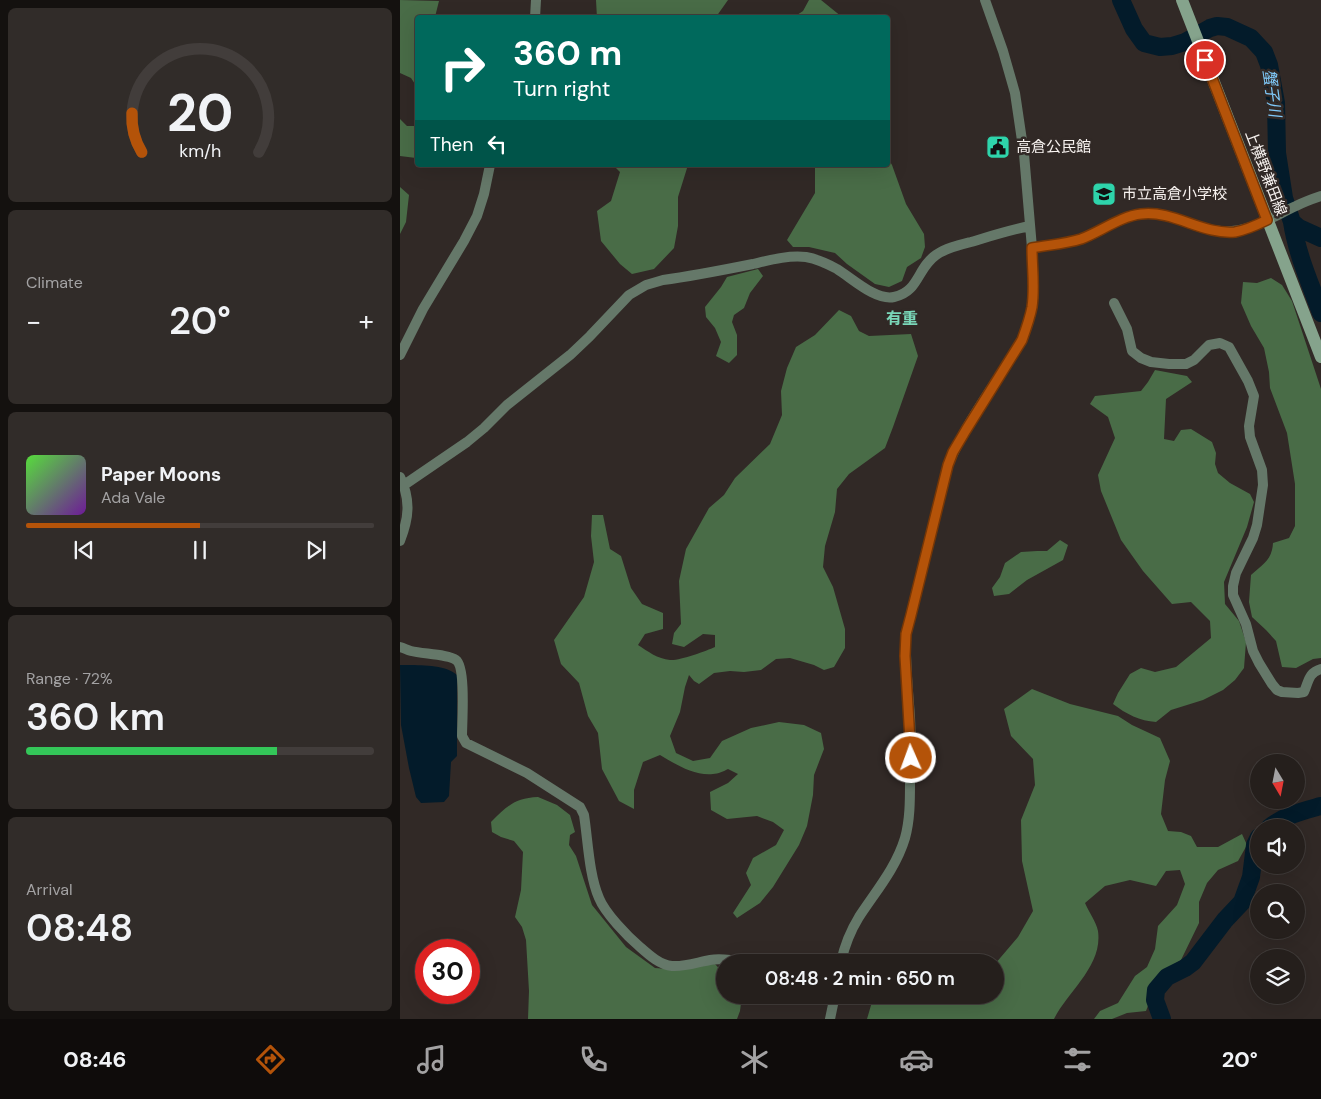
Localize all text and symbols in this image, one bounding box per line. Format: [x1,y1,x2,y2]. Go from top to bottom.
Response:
text: 360 m [513,30,622,76]
icon: right [430,35,495,100]
pin [1184,39,1226,81]
icon: arrive [1191,46,1219,74]
water label: 蟹子川 [1258,68,1286,120]
text: Turn right [513,74,610,103]
text: 20 [167,79,233,147]
street label: 上横野兼田線 [1241,127,1291,219]
icon: left [483,130,511,158]
text: Then [430,132,473,157]
public building icon: 高倉公民館 [985,134,1011,160]
place label: 高倉公民館 [1016,137,1091,157]
text: km/h [179,139,221,163]
school or university icon: 市立高倉小学校 [1091,181,1117,207]
place label: 市立高倉小学校 [1122,184,1227,204]
text: Climate [26,272,83,293]
text: 20° [169,296,231,346]
text: − [26,303,41,340]
text: + [359,303,374,340]
district label: 有重 [886,308,918,329]
text: Paper Moons [101,462,221,487]
text: Ada Vale [101,487,165,508]
icon: previous [70,536,98,564]
icon: pause [186,536,214,564]
icon: next [302,536,330,564]
text: Range · 72% [26,668,112,689]
text: 360 km [26,692,165,742]
position arrow [884,731,936,783]
north arrow [1250,754,1305,809]
map controls [1250,754,1305,1004]
button: sound [1250,819,1305,874]
text: Arrival [26,879,73,900]
button: search [1250,884,1305,939]
text: 08:48 [26,903,133,953]
speed limit sign: 30 [415,939,480,1004]
button: layers [1250,949,1305,1004]
text: 08:48 · 2 min · 650 m [765,966,955,991]
icon: directions [253,1042,288,1077]
icon: music [414,1042,449,1077]
icon: phone [576,1042,611,1077]
icon: climate [737,1042,772,1077]
icon: car [899,1042,934,1077]
icon: filters [1060,1042,1095,1077]
text: 08:46 [63,1045,126,1074]
text: 20° [1222,1045,1258,1074]

